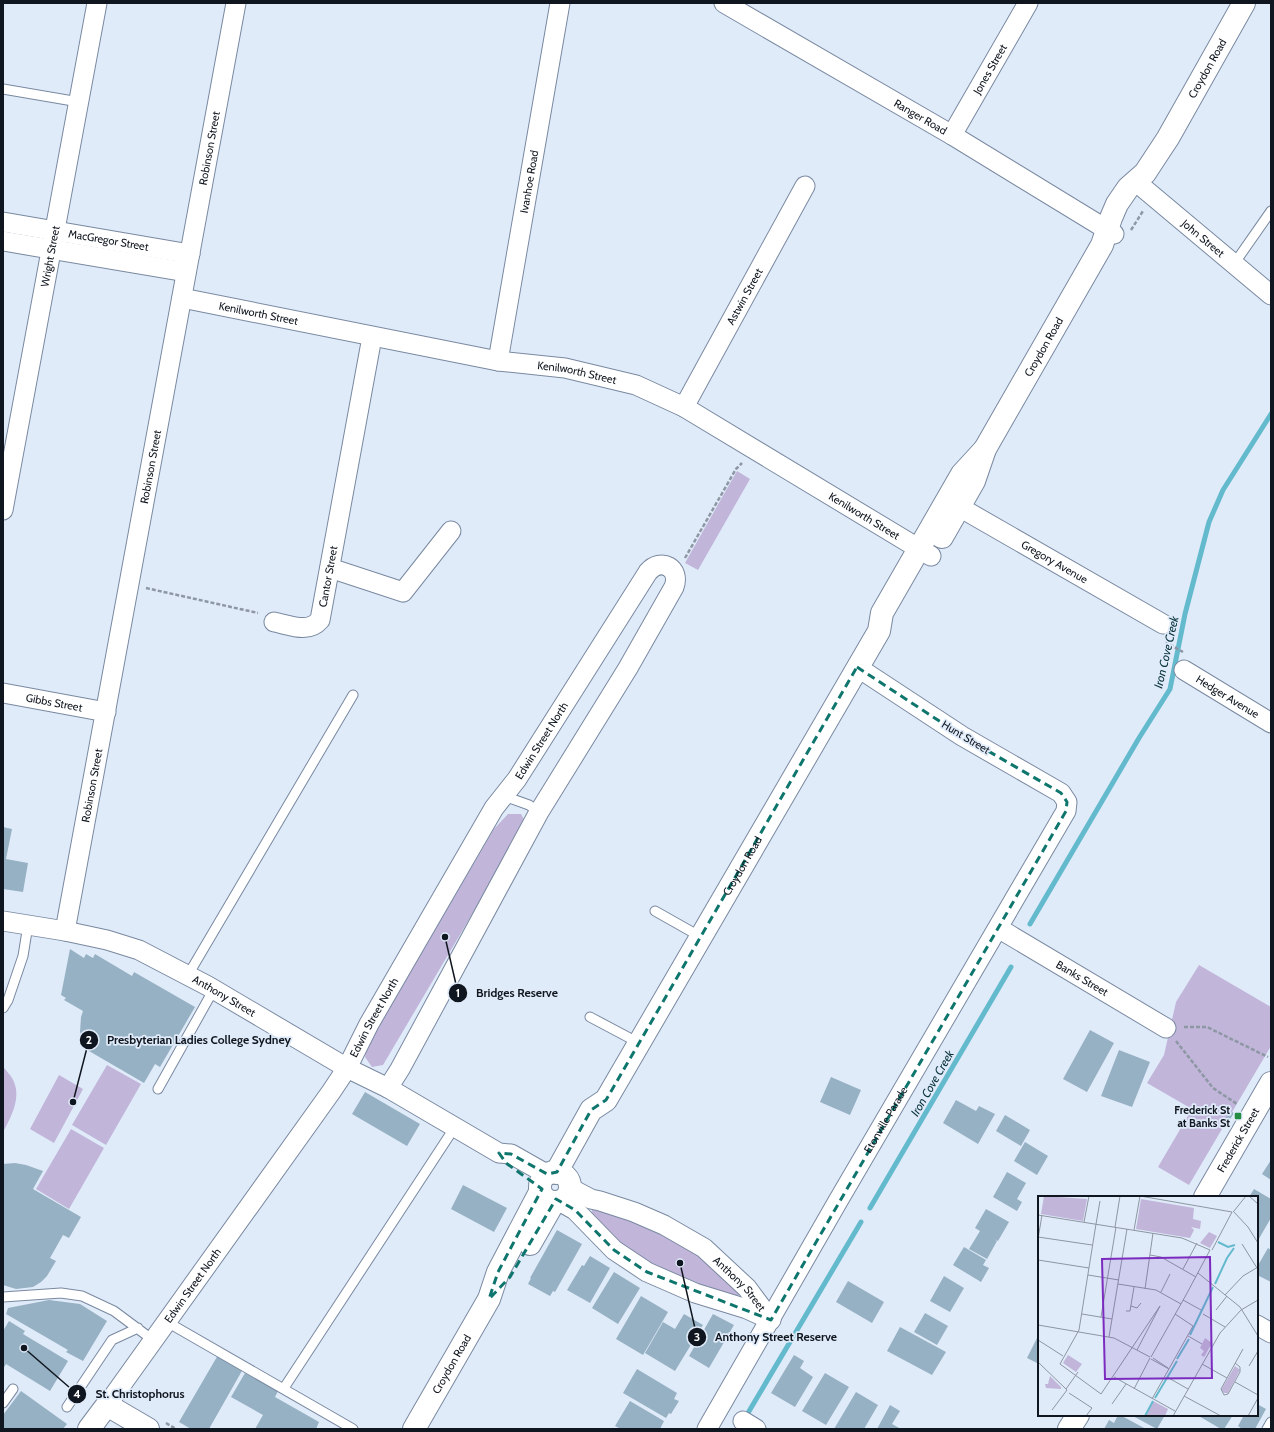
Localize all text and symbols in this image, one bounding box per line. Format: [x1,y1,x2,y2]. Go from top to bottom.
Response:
street label: Croydon Road [1185,36,1229,101]
street label: Jones Street [969,41,1010,98]
street label: Ranger Road [891,96,949,138]
street label: Robinson Street [196,110,223,186]
street label: Ivanhoe Road [517,149,541,214]
street label: John Street [1178,216,1228,260]
street label: Wright Street [38,224,63,288]
street label: MacGregor Street [67,226,150,254]
street label: Astwin Street [723,266,766,327]
street label: Kenilworth Street [218,299,300,328]
street label: Croydon Road [1021,315,1066,379]
street label: Kenilworth Street [537,358,618,387]
street label: Robinson Street [137,429,164,505]
street label: Kenilworth Street [826,489,903,543]
street label: Gregory Avenue [1019,537,1091,586]
street label: Cantor Street [315,544,341,608]
water label: Iron Cove Creek [1150,614,1182,690]
street label: Hedger Avenue [1193,672,1262,721]
street label: Gibbs Street [25,690,84,715]
street label: Edwin Street North [512,699,571,782]
street label: Hunt Street [939,717,993,757]
street label: Robinson Street [78,747,106,823]
street label: Croydon Road [720,834,765,898]
street label: Banks Street [1054,957,1111,999]
street label: Anthony Street [190,972,259,1020]
street label: Edwin Street North [347,975,401,1060]
callout: Bridges Reserve [448,981,566,1005]
text: 1 [456,985,460,1000]
text: Bridges Reserve [476,985,558,1000]
callout: Presbyterian Ladies College Sydney [79,1028,299,1052]
text: 2 [86,1032,92,1047]
text: Presbyterian Ladies College Sydney [107,1032,292,1047]
water label: Iron Cove Creek [907,1047,957,1119]
street label: Etonville Parade [861,1084,911,1156]
place label: Frederick St at Banks St [1174,1103,1230,1130]
street label: Frederick Street [1214,1105,1262,1175]
marker: Frederick St at Banks St [1233,1111,1243,1121]
inset map [1038,1196,1258,1416]
street label: Edwin Street North [161,1245,224,1326]
street label: Anthony Street [710,1253,769,1314]
callout: Anthony Street Reserve [687,1325,845,1349]
text: 3 [694,1329,700,1344]
text: Anthony Street Reserve [715,1329,837,1344]
street label: Croydon Road [429,1332,474,1396]
callout: St. Christophorus [67,1382,192,1406]
text: 4 [73,1386,81,1401]
text: St. Christophorus [95,1386,185,1401]

